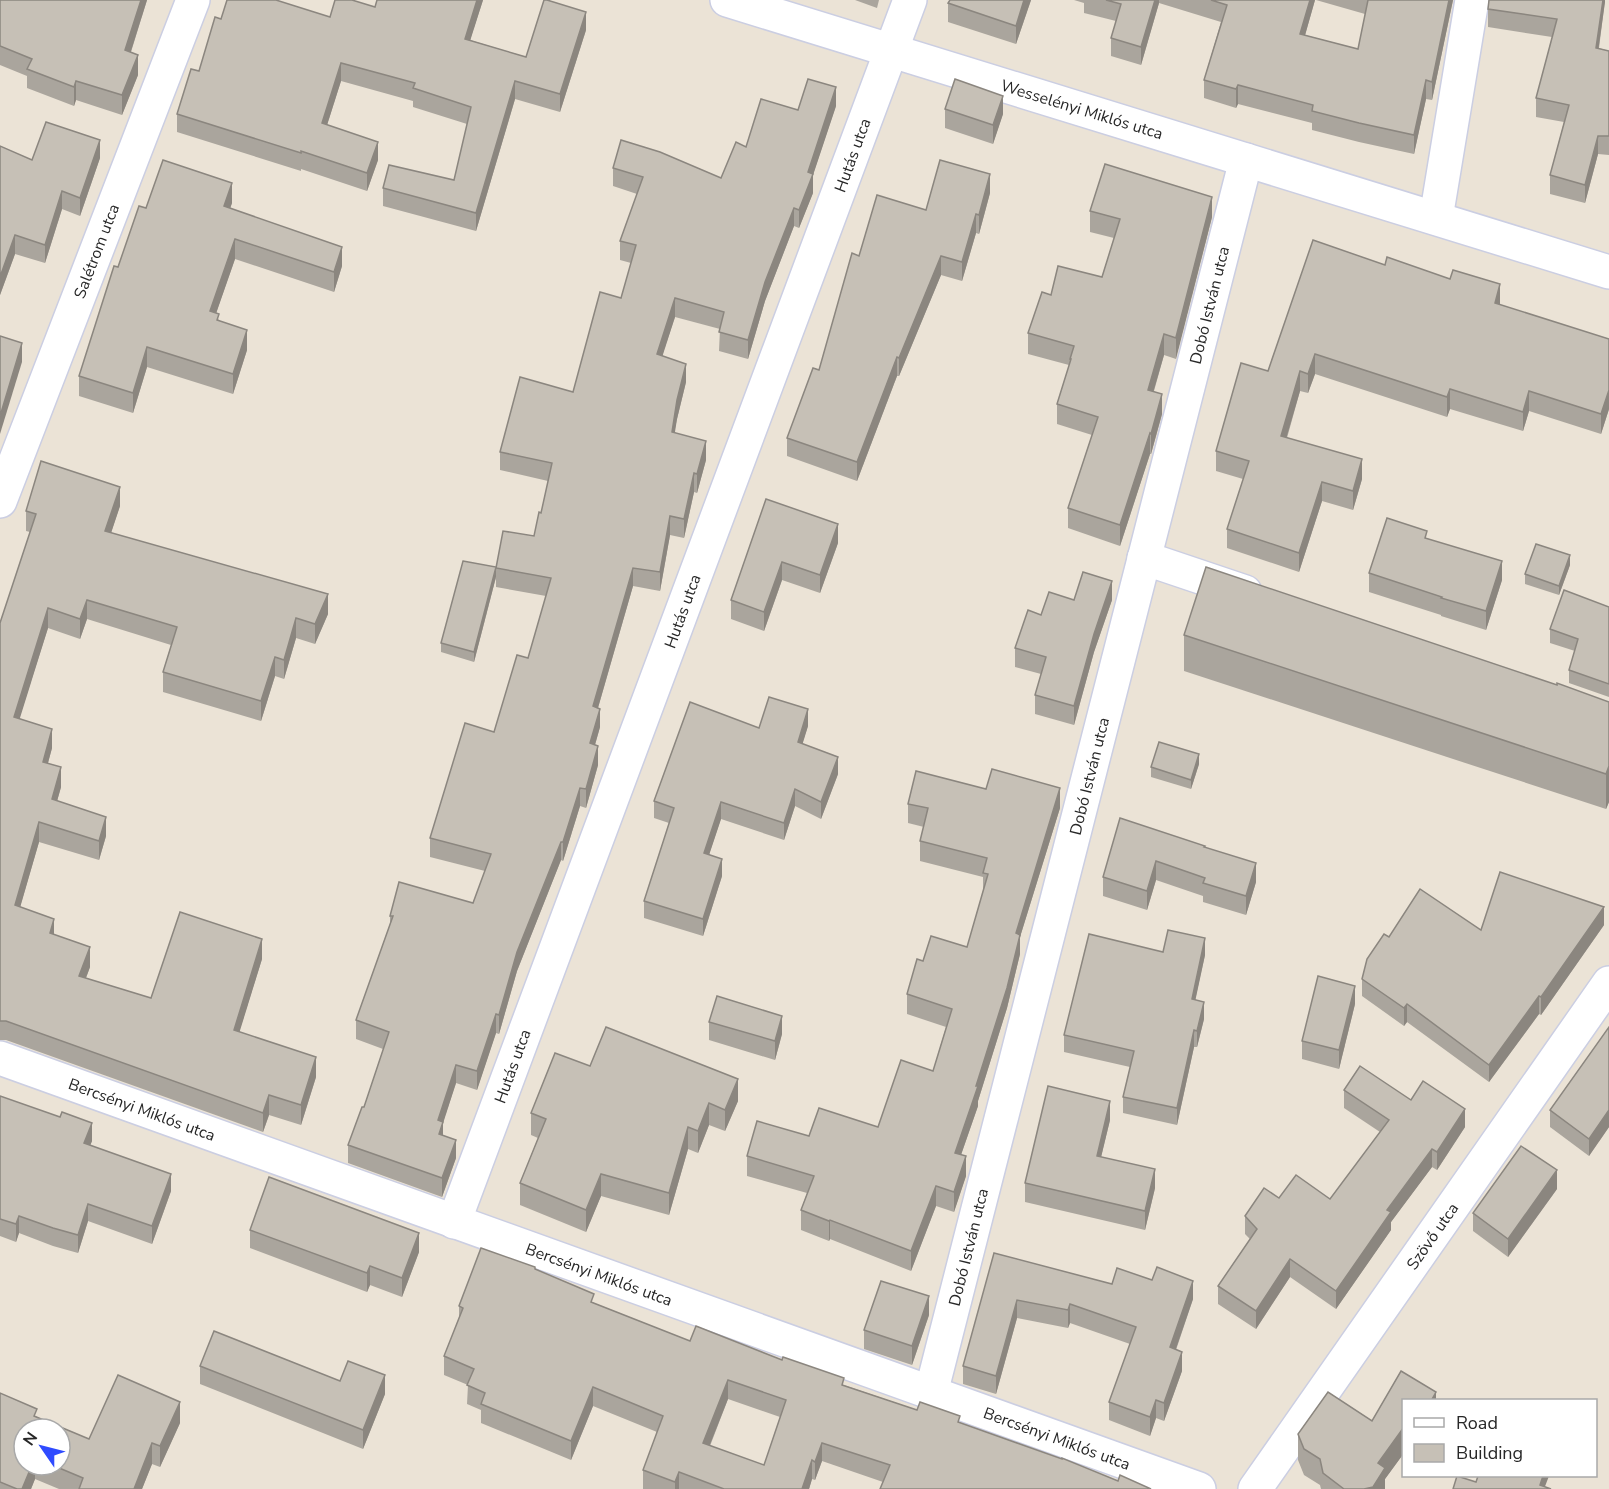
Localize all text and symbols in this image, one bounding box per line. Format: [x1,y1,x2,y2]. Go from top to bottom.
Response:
street label: Wesselényi Miklós utca [998,75,1165,145]
street label: Hutás utca [829,115,877,195]
street label: Salétrom utca [69,201,125,302]
street label: Dobó István utca [1185,244,1235,366]
street label: Hutás utca [659,571,707,651]
street label: Dobó István utca [1065,715,1115,837]
street label: Hutás utca [489,1026,537,1106]
street label: Bercsényi Miklós utca [65,1073,218,1147]
street label: Dobó István utca [944,1186,994,1308]
street label: Szövő utca [1402,1199,1464,1275]
street label: Bercsényi Miklós utca [522,1238,675,1312]
legend [1402,1399,1597,1477]
street label: Bercsényi Miklós utca [980,1402,1133,1476]
text: Road [1456,1411,1498,1435]
north arrow [12,1417,72,1477]
text: N [18,1428,43,1450]
text: Building [1456,1441,1523,1465]

